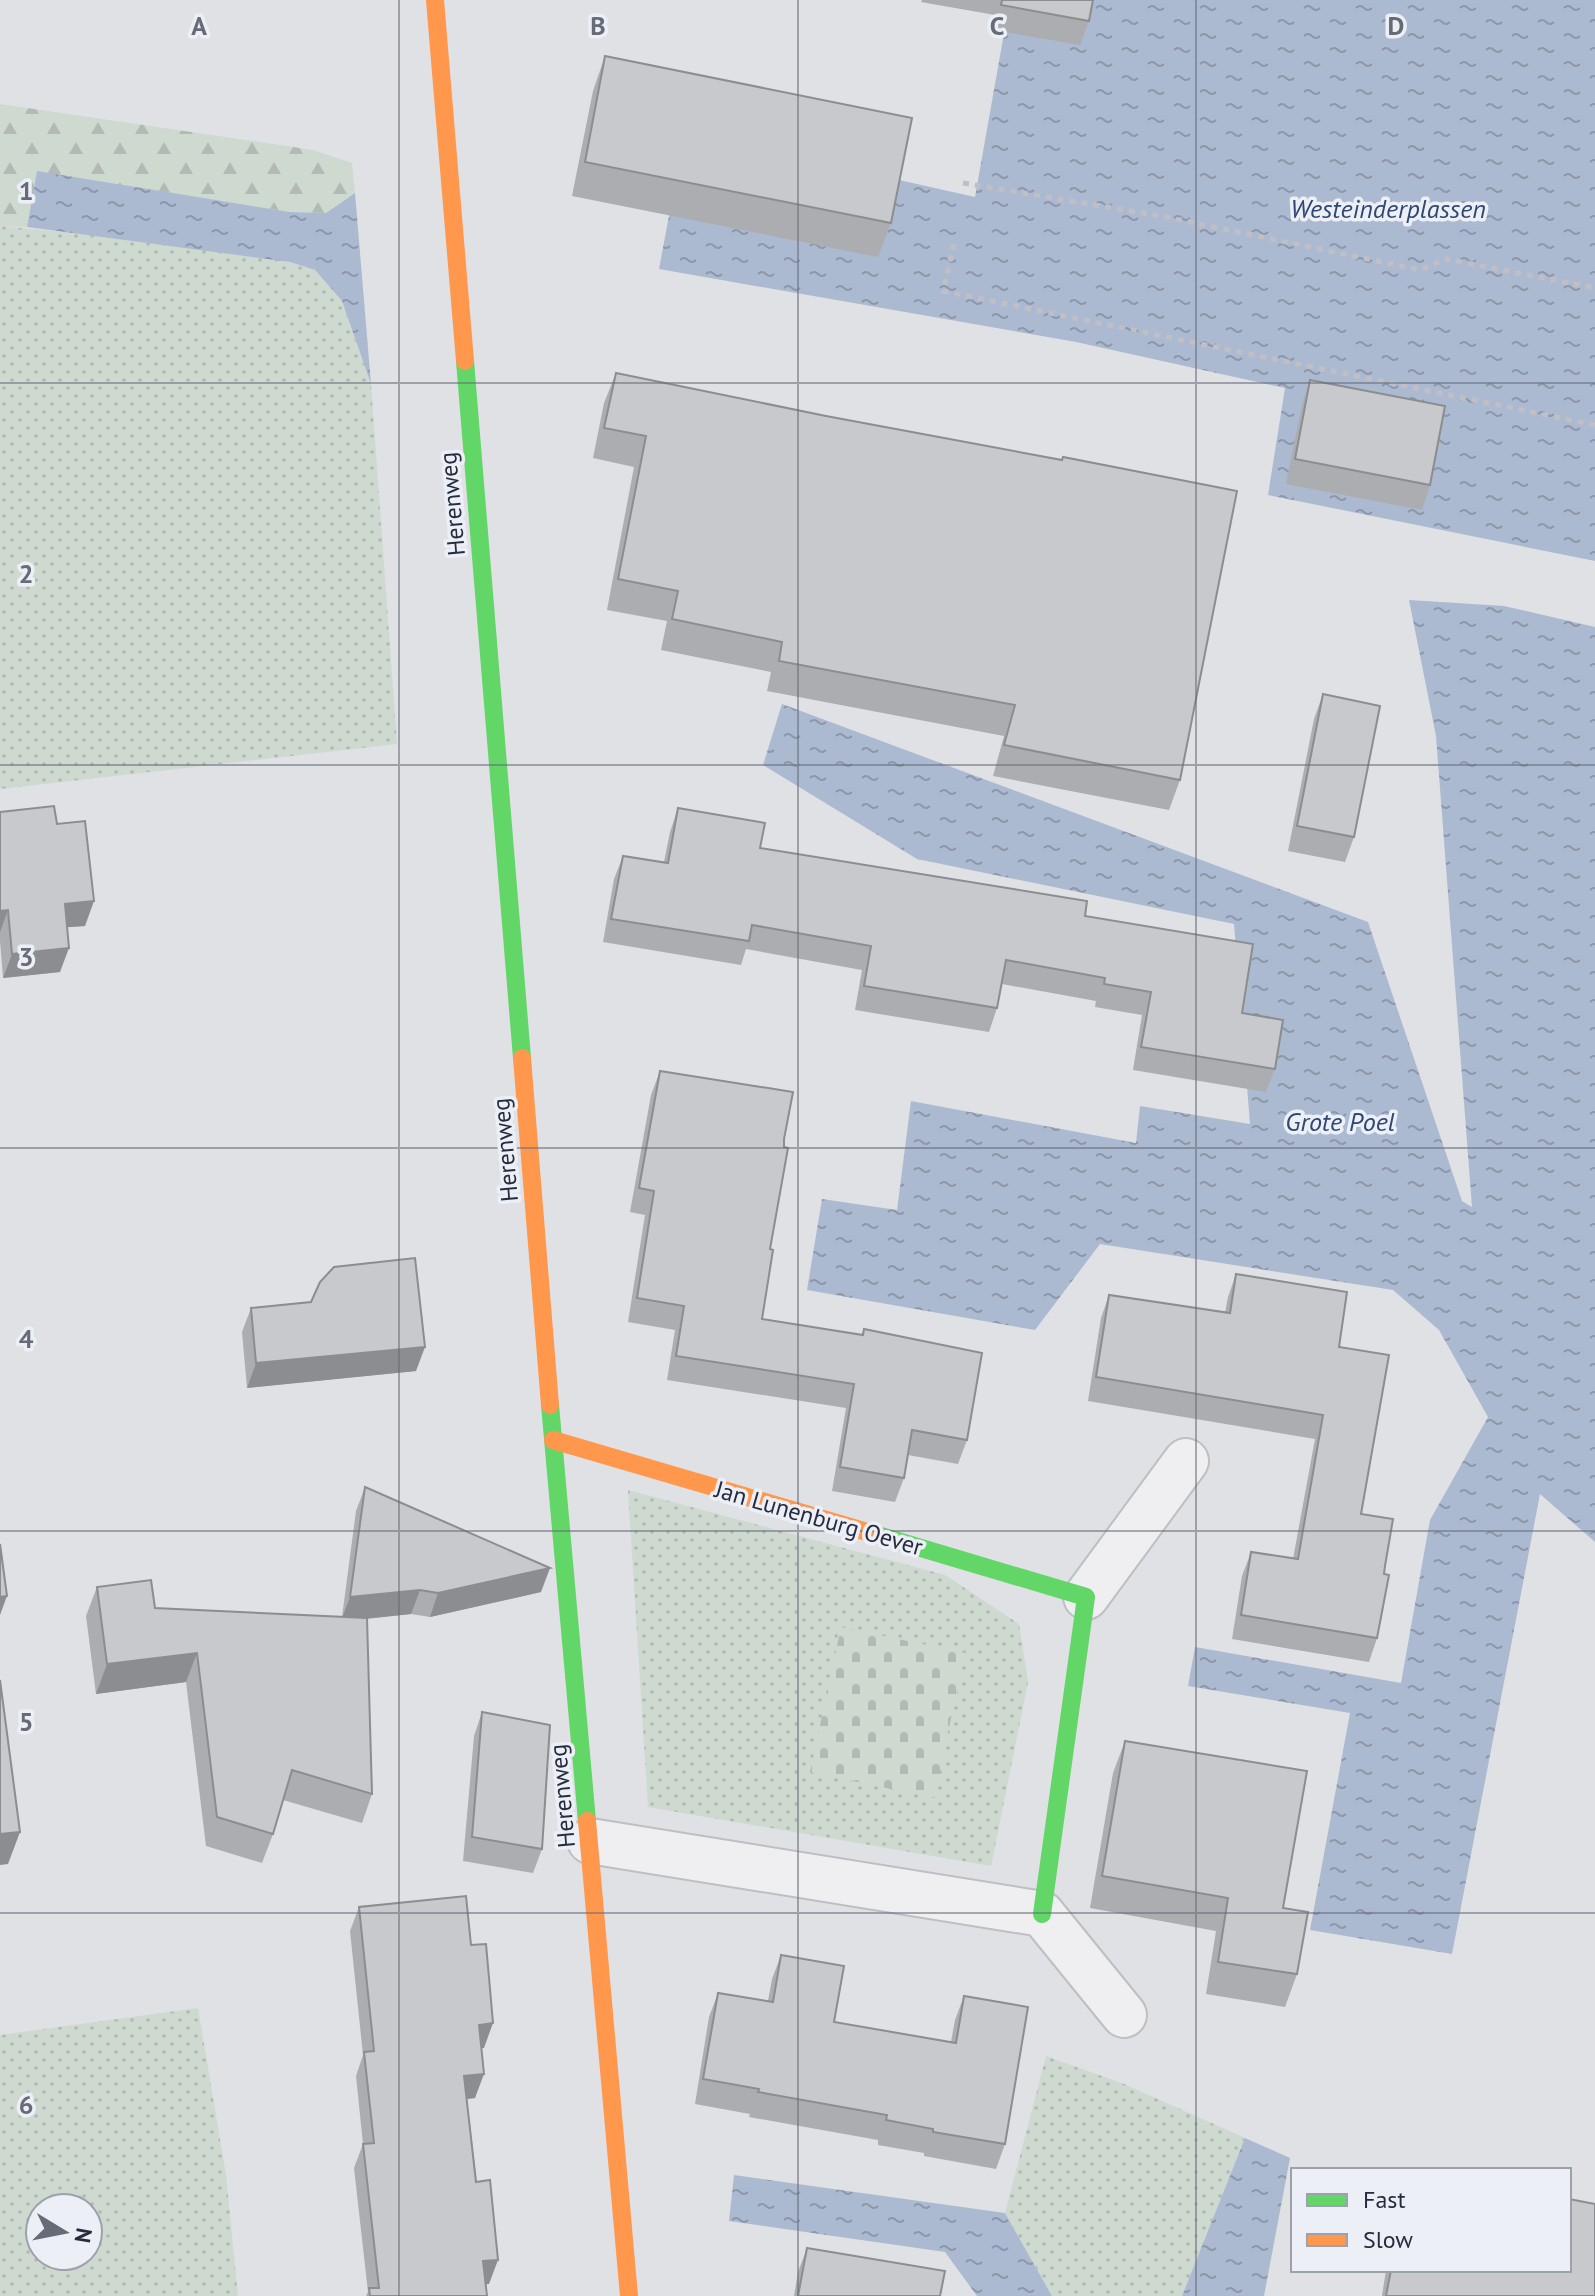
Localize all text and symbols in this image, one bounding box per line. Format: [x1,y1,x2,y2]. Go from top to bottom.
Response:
text: A [191,9,207,42]
text: B [590,9,606,42]
text: C [990,9,1004,42]
text: D [1388,9,1404,42]
text: 1 [19,174,33,207]
water label: Westeinderplassen [1290,192,1486,225]
street label: Herenweg [432,451,472,557]
text: 2 [19,557,33,590]
text: 3 [19,940,33,973]
street label: Herenweg [485,1097,525,1203]
water label: Grote Poel [1285,1105,1395,1138]
text: 4 [19,1322,34,1355]
street label: Jan Lunenburg Oever [711,1473,927,1563]
text: 5 [19,1705,33,1738]
street label: Herenweg [542,1743,582,1849]
text: 6 [19,2088,33,2121]
legend [1291,2168,1571,2272]
text: Fast [1363,2184,1406,2215]
north arrow [24,2192,104,2272]
text: Slow [1363,2224,1413,2255]
text: N [69,2226,99,2245]

